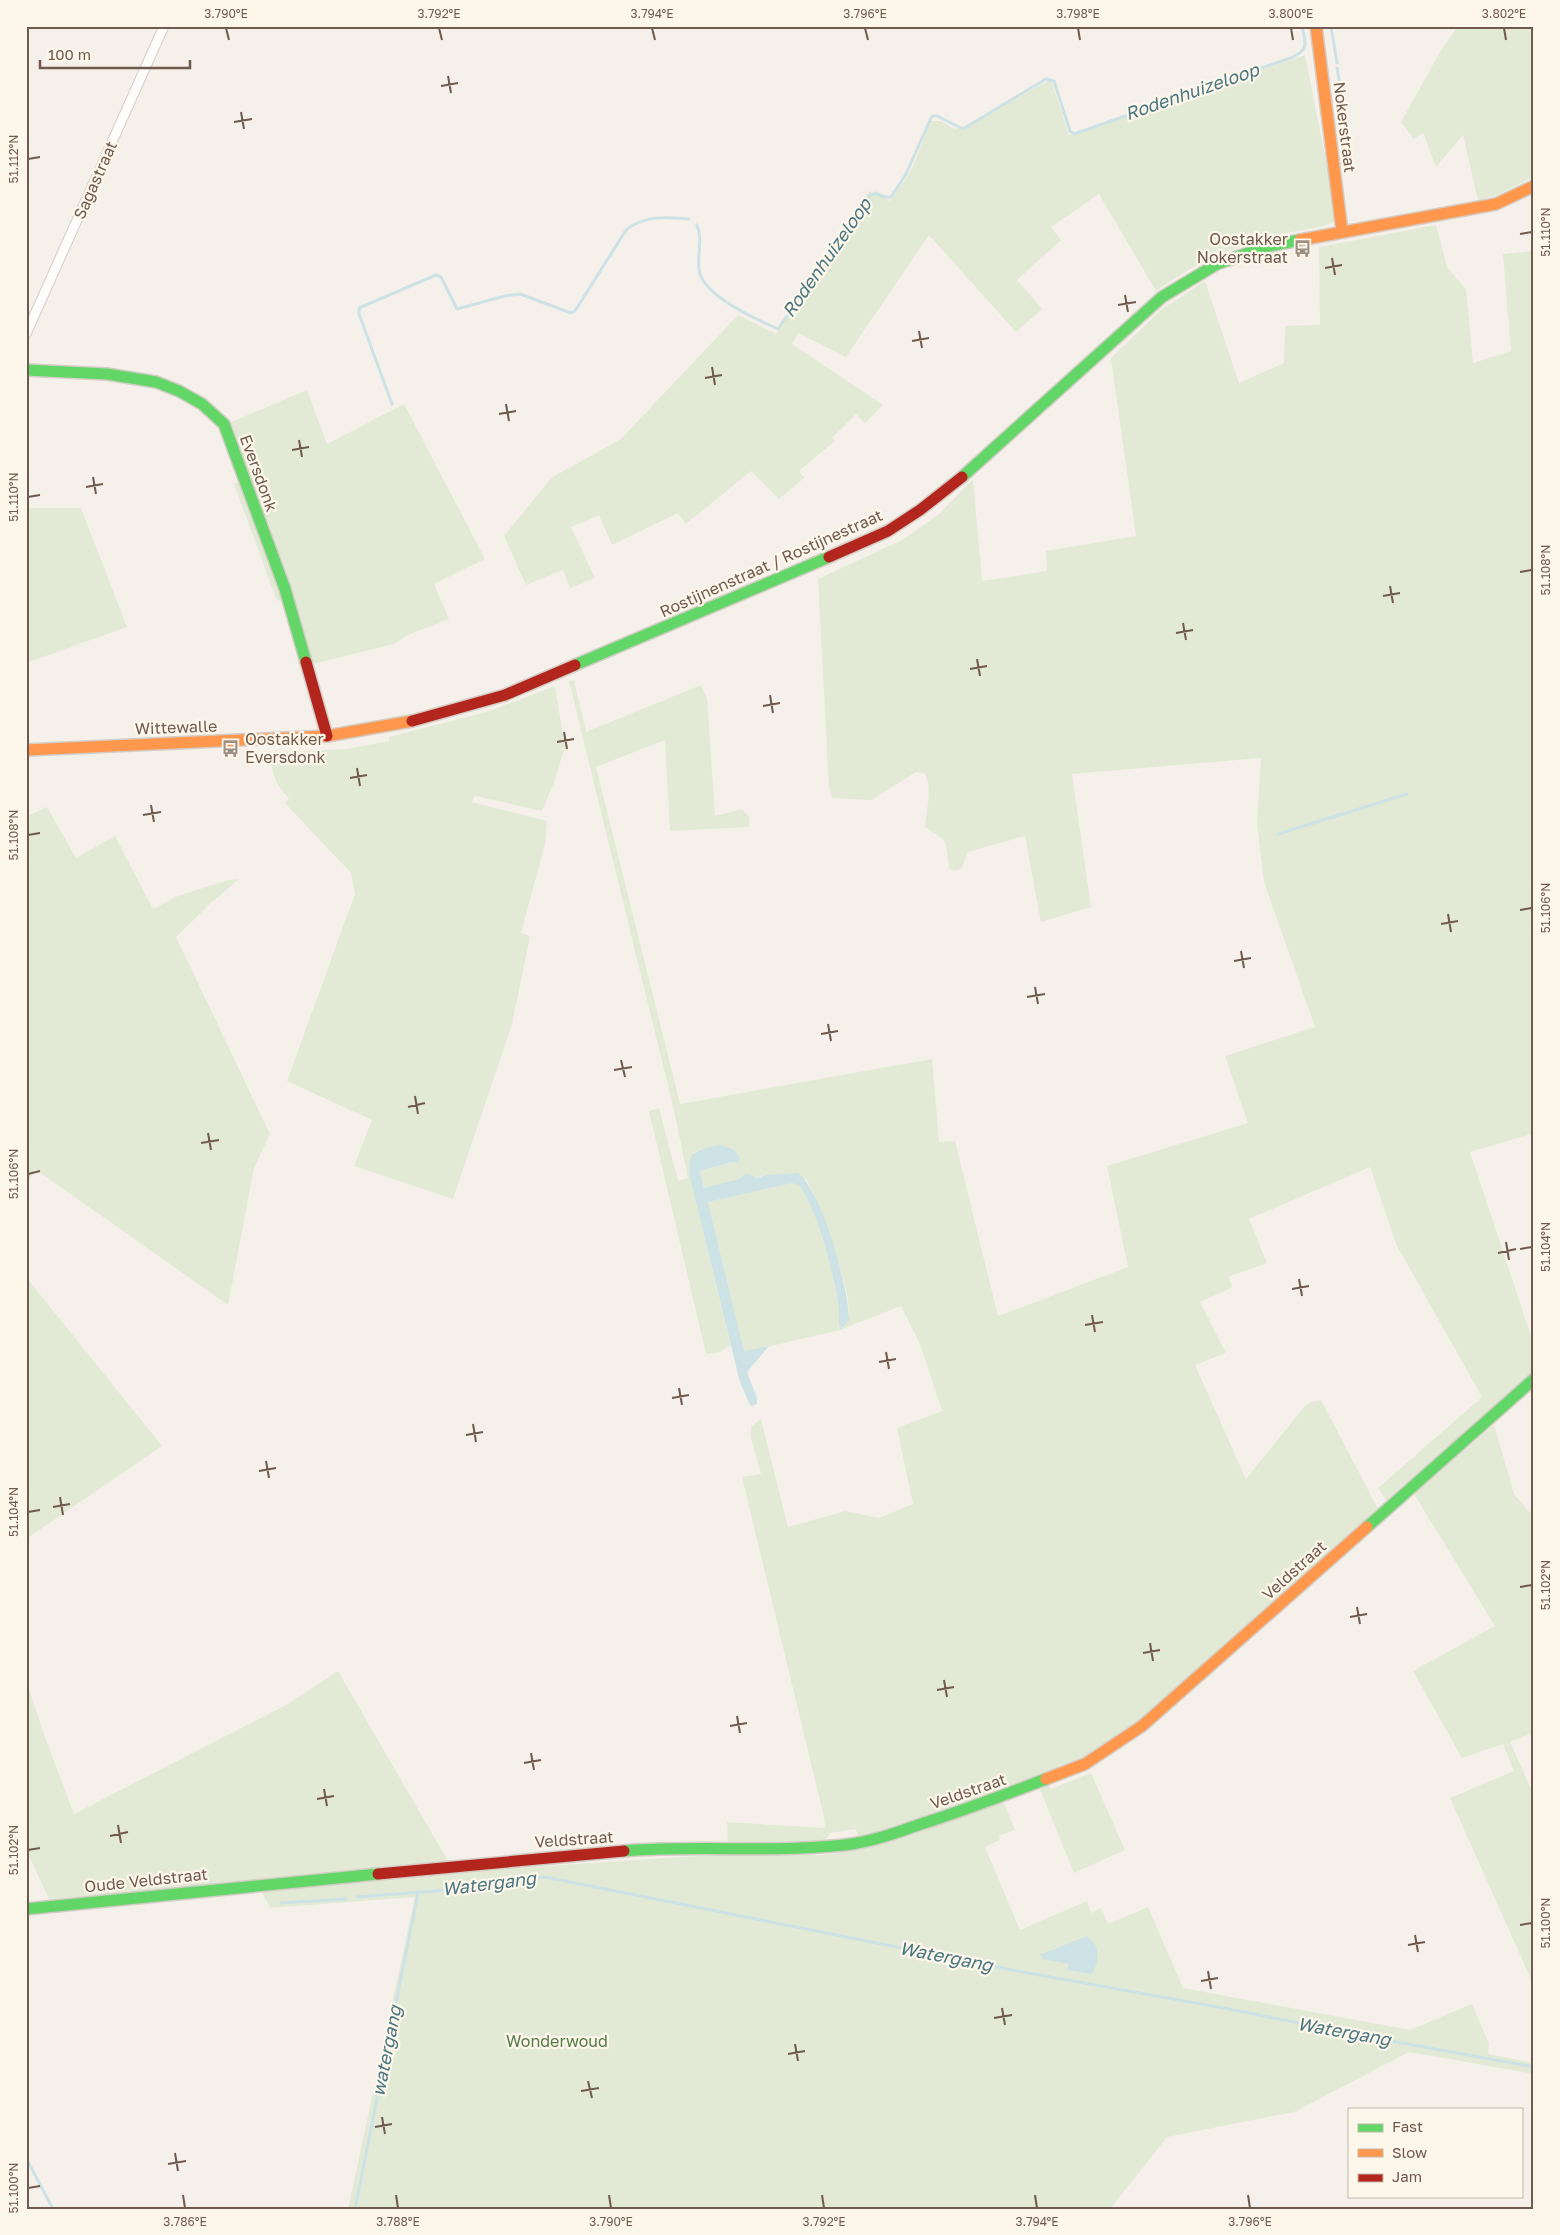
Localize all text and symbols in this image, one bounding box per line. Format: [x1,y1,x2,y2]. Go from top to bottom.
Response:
text: 3.790°E [204,6,248,21]
text: 3.792°E [417,6,461,21]
text: 3.794°E [631,6,673,21]
text: 3.796°E [843,6,887,21]
text: 3.798°E [1056,6,1100,21]
text: 3.800°E [1269,6,1313,21]
text: 3.802°E [1482,6,1526,21]
scale bar [40,38,190,70]
text: 100 m [48,45,91,63]
water label: Rodenhuizeloop [1122,57,1263,124]
street label: Nokerstraat [1330,80,1360,174]
text: 51.112°N [6,135,21,183]
street label: Sagastraat [69,138,121,222]
water label: Rodenhuizeloop [777,192,876,321]
text: 51.110°N [1538,207,1553,257]
place label: Oostakker Nokerstraat [1197,229,1288,267]
bus stop icon: Oostakker Nokerstraat [1292,238,1312,258]
street label: Eversdonk [236,432,282,514]
text: 51.110°N [6,472,21,522]
street label: Rostijnenstraat / Rostijnestraat [656,505,886,621]
text: 51.108°N [1538,545,1553,595]
street label: Wittewalle [134,716,218,738]
place label: Oostakker Eversdonk [245,729,326,767]
bus stop icon: Oostakker Eversdonk [221,738,241,758]
text: 51.108°N [6,810,21,860]
text: 51.106°N [1538,883,1553,933]
text: 51.106°N [6,1149,21,1199]
text: 51.104°N [1538,1222,1553,1272]
text: 51.104°N [6,1487,21,1537]
street label: Veldstraat [1258,1536,1330,1604]
text: 51.102°N [1538,1560,1553,1610]
street label: Veldstraat [927,1769,1009,1813]
text: 51.102°N [6,1825,21,1875]
street label: Veldstraat [534,1826,614,1852]
street label: Oude Veldstraat [83,1864,209,1896]
water label: Watergang [441,1866,539,1900]
text: 51.100°N [1538,1898,1553,1948]
water label: Watergang [898,1936,997,1976]
water label: watergang [366,2002,406,2098]
water label: Watergang [1296,2012,1394,2050]
park label: Wonderwoud [506,2031,608,2051]
legend [1348,2108,1522,2198]
text: Fast [1392,2117,1423,2135]
text: Slow [1392,2143,1427,2161]
text: 51.100°N [6,2163,21,2213]
text: Jam [1392,2167,1422,2185]
text: 3.786°E [163,2214,207,2229]
text: 3.788°E [376,2214,420,2229]
text: 3.790°E [589,2214,633,2229]
text: 3.792°E [802,2214,846,2229]
text: 3.794°E [1016,2214,1058,2229]
text: 3.796°E [1228,2214,1272,2229]

